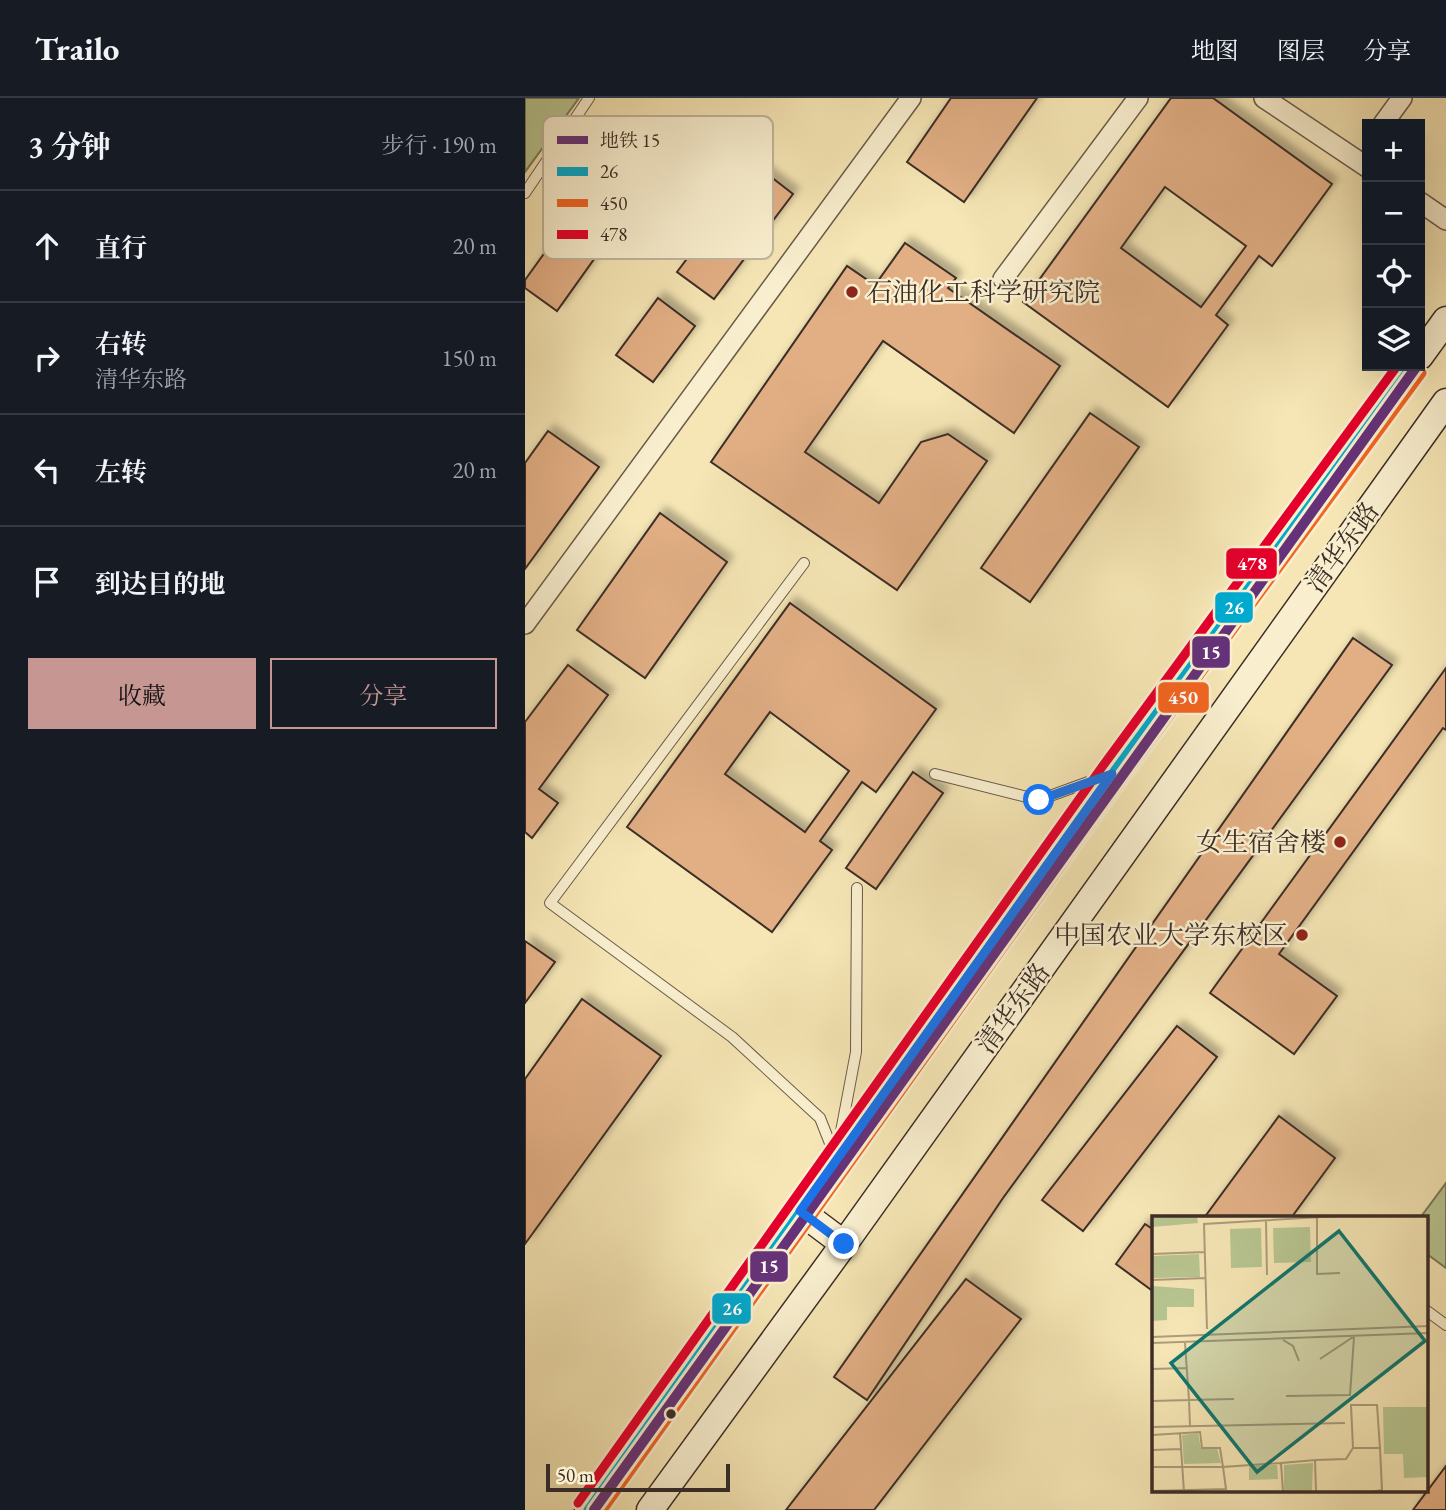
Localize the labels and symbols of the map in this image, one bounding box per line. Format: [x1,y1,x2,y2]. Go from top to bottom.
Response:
legend [543,116,773,259]
text: 地铁 15 [600,128,660,153]
text: 26 [600,159,618,184]
text: 450 [600,191,627,216]
text: 478 [600,222,627,247]
place label: 石油化工科学研究院 [866,275,1100,309]
marker: 石油化工科学研究院 [844,284,860,300]
street label: 清华东路 [1298,495,1386,599]
line badge: 478 [1225,547,1278,580]
text: 478 [1237,551,1267,576]
line badge: 26 [1214,591,1254,624]
text: 26 [1224,595,1244,620]
line badge: 15 [1191,635,1231,669]
text: 15 [1201,640,1221,665]
line badge: 450 [1157,681,1210,714]
text: 450 [1168,685,1198,710]
route start [1023,784,1054,815]
place label: 女生宿舍楼 [1196,825,1326,859]
marker: 女生宿舍楼 [1332,834,1348,850]
place label: 中国农业大学东校区 [1054,918,1288,952]
marker: 中国农业大学东校区 [1294,927,1310,943]
street label: 清华东路 [969,956,1057,1060]
inset map [1152,1216,1429,1492]
route end [828,1228,859,1259]
line badge: 15 [749,1250,789,1283]
text: 15 [759,1254,779,1279]
line badge: 26 [711,1292,752,1325]
text: 26 [722,1296,742,1321]
unlabelled marker [664,1407,678,1421]
scale bar [546,1461,730,1493]

